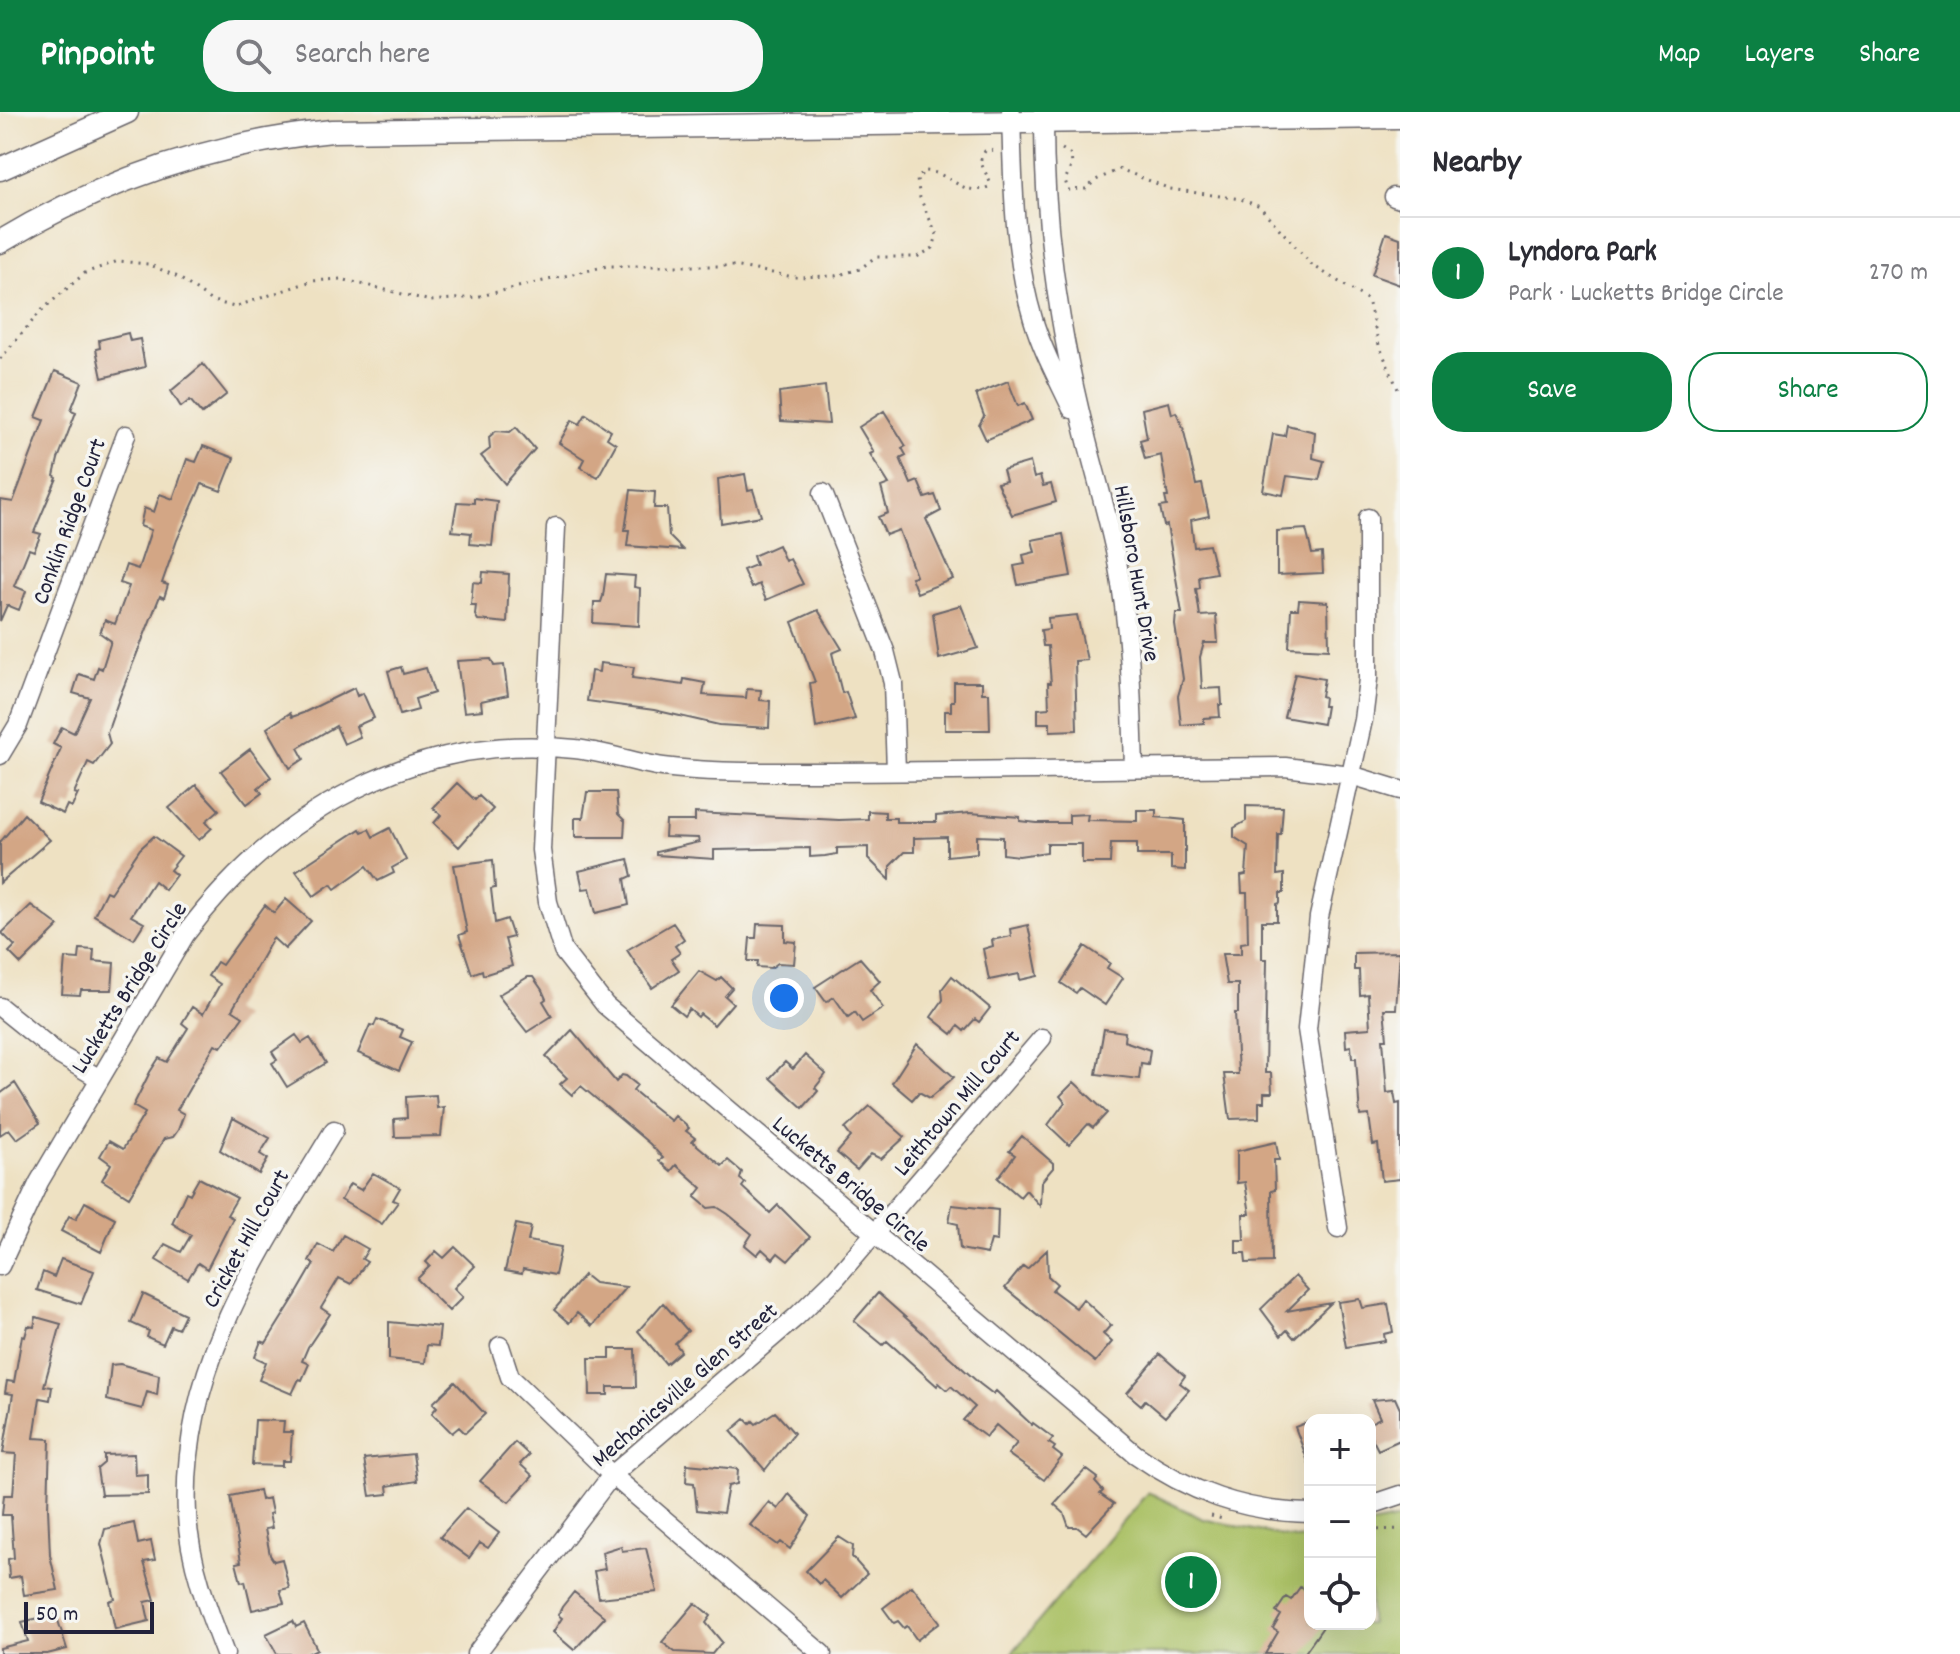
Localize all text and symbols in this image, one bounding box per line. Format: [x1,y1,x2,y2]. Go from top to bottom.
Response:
search box [203,20,763,92]
text: Pinpoint [40,29,155,84]
icon: search [231,34,275,78]
text: Search here [295,35,430,78]
text: Map [1658,36,1701,76]
text: Layers [1745,36,1815,76]
text: Share [1859,36,1920,76]
text: Nearby [1432,140,1521,189]
text: Lyndora Park [1508,233,1657,276]
text: 1 [1455,255,1461,292]
text: 270 m [1869,255,1928,292]
text: Park · Lucketts Bridge Circle [1508,276,1784,313]
button: Save [1432,352,1672,432]
button: Share [1688,352,1928,432]
street label: Conklin Ridge Court [25,434,117,610]
street label: Hillsboro Hunt Drive [1103,483,1167,664]
street label: Lucketts Bridge Circle [64,896,197,1081]
your location [764,978,804,1018]
street label: Leithtown Mill Court [887,1023,1030,1185]
street label: Lucketts Bridge Circle [764,1109,936,1262]
street label: Cricket Hill Court [195,1164,300,1315]
street label: Mechanicsville Glen Street [585,1296,787,1477]
map controls [1304,1414,1376,1630]
button: + [1304,1414,1376,1486]
button: − [1304,1486,1376,1558]
pin: 1 [1165,1552,1217,1612]
button: locate [1304,1558,1376,1630]
scale bar [24,1598,154,1634]
text: 50 m [36,1600,78,1631]

